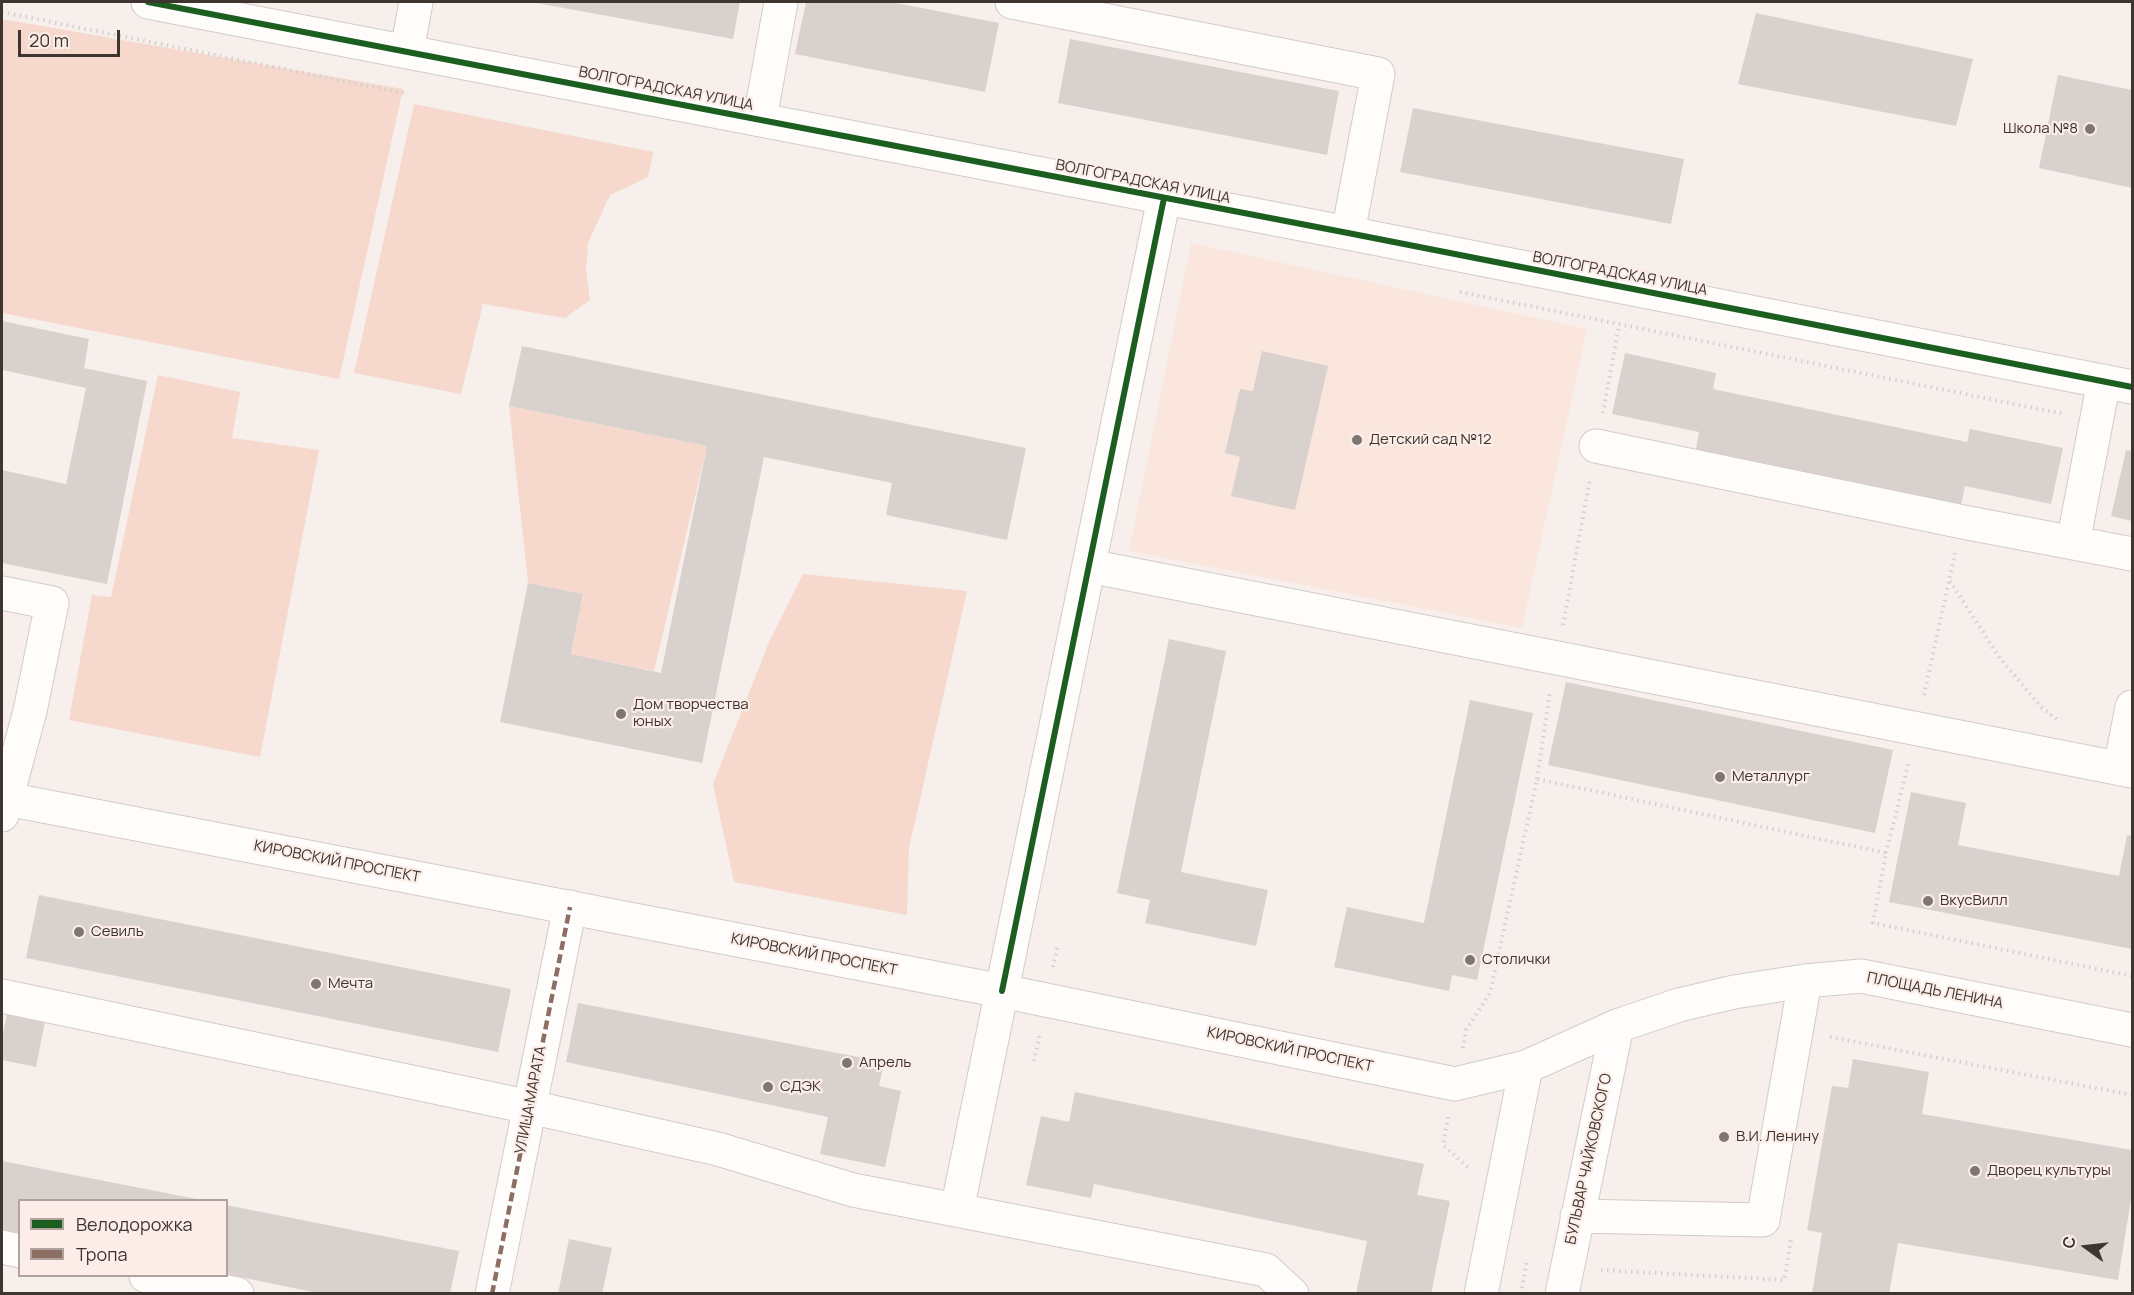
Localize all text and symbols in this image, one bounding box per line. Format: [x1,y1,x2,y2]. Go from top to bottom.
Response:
scale bar [21,18,123,56]
text: 20 m [29,28,69,52]
street label: ВОЛГОГРАДСКАЯ УЛИЦА [577,63,755,115]
place label: Школа №8 [2003,120,2078,138]
marker: Школа №8 [2083,122,2097,136]
street label: ВОЛГОГРАДСКАЯ УЛИЦА [1054,156,1232,208]
street label: ВОЛГОГРАДСКАЯ УЛИЦА [1531,248,1709,300]
place label: Детский cад №12 [1369,431,1492,449]
marker: Детский cад №12 [1350,433,1364,447]
place label: Дом творчества юных [633,696,749,731]
marker: Дом творчества юных [614,707,628,721]
place label: Металлург [1732,768,1810,786]
marker: Металлург [1713,770,1727,784]
street label: КИРОВСКИЙ ПРОСПЕКТ [252,837,422,887]
place label: ВкусВилл [1940,892,2008,910]
marker: ВкусВилл [1921,894,1935,908]
place label: Севиль [91,923,144,941]
marker: Севиль [72,925,86,939]
street label: КИРОВСКИЙ ПРОСПЕКТ [729,930,899,980]
place label: Столички [1482,951,1550,969]
marker: Столички [1463,953,1477,967]
street label: ПЛОЩАДЬ ЛЕНИНА [1865,969,2005,1013]
place label: Мечта [328,975,373,993]
marker: Мечта [309,977,323,991]
street label: КИРОВСКИЙ ПРОСПЕКТ [1205,1024,1375,1076]
street label: УЛИЦА МАРАТА [512,1044,550,1156]
place label: Апрель [859,1054,911,1072]
marker: Апрель [840,1056,854,1070]
street label: БУЛЬВАР ЧАЙКОВСКОГО [1562,1072,1616,1246]
place label: СДЭК [780,1078,821,1096]
marker: СДЭК [761,1080,775,1094]
place label: В.И. Ленину [1736,1128,1819,1146]
marker: В.И. Ленину [1717,1130,1731,1144]
place label: Дворец культуры [1987,1162,2111,1180]
marker: Дворец культуры [1968,1164,1982,1178]
legend [18,1199,228,1277]
text: Велодорожка [76,1212,193,1236]
north arrow [2056,1217,2116,1277]
text: С [2056,1234,2081,1251]
text: Тропа [76,1242,127,1266]

